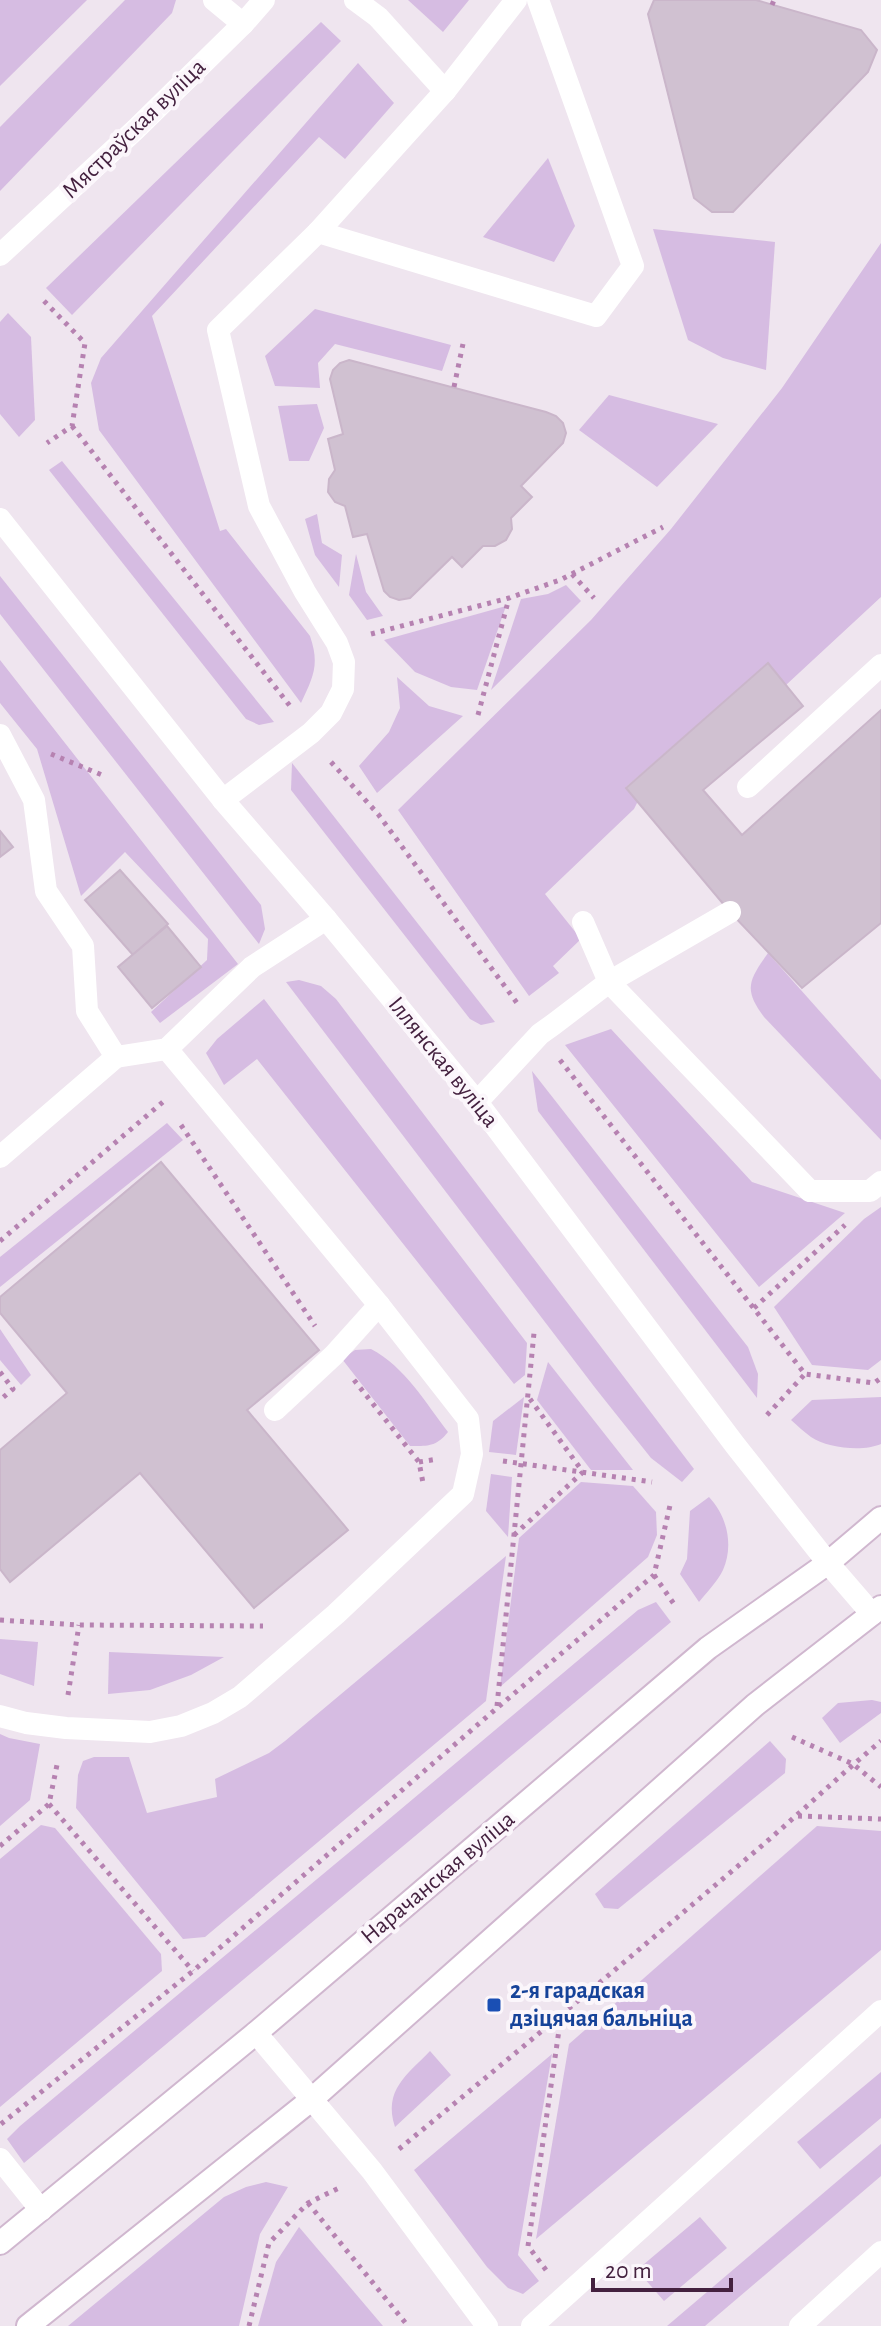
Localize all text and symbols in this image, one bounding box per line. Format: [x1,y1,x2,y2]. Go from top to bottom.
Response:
street label: Мястраўская вуліца [58,55,210,203]
street label: Іллянская вуліца [383,992,503,1132]
street label: Нарачанская вуліца [357,1807,519,1949]
place label: 2-я гарадская дзіцячая бальніца [510,1979,693,2031]
marker: 2-я гарадская дзіцячая бальніца [485,1996,503,2014]
scale bar [593,2242,731,2292]
text: 20 m [605,2259,652,2283]

